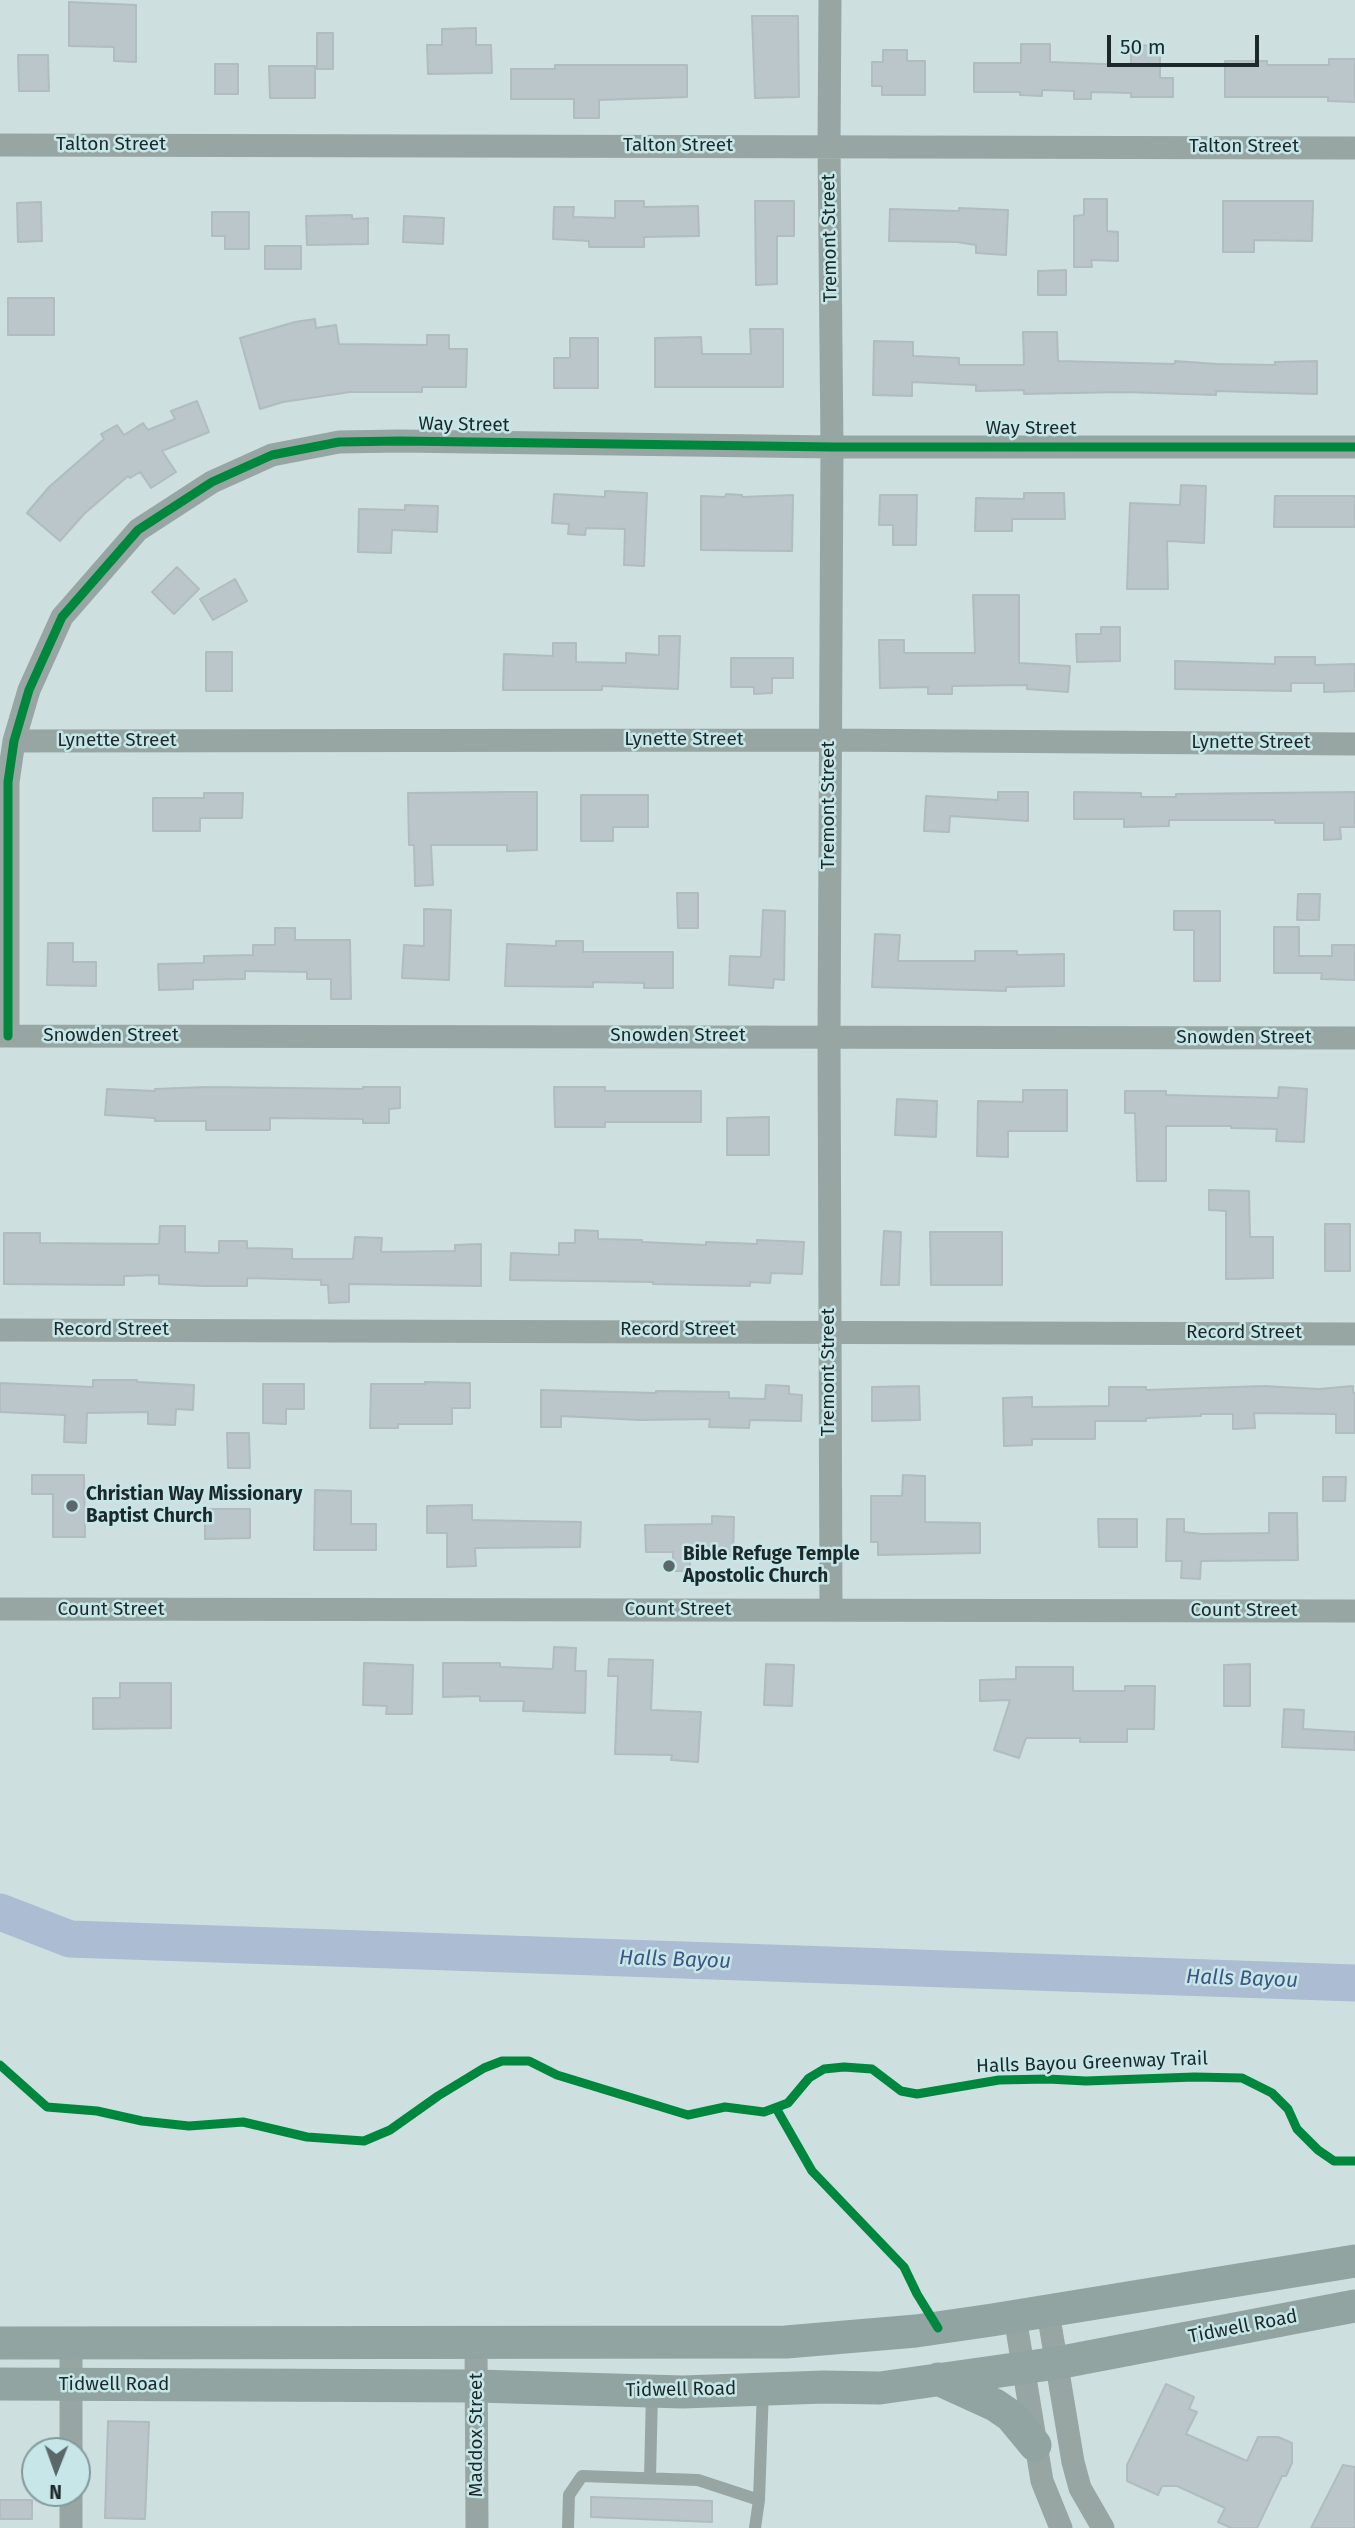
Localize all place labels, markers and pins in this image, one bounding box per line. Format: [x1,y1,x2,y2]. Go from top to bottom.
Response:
place label: Christian Way Missionary Baptist Church [86,1484,302,1528]
marker: Christian Way Missionary Baptist Church [64,1498,80,1514]
place label: Bible Refuge Temple Apostolic Church [683,1544,860,1588]
marker: Bible Refuge Temple Apostolic Church [661,1558,677,1574]

